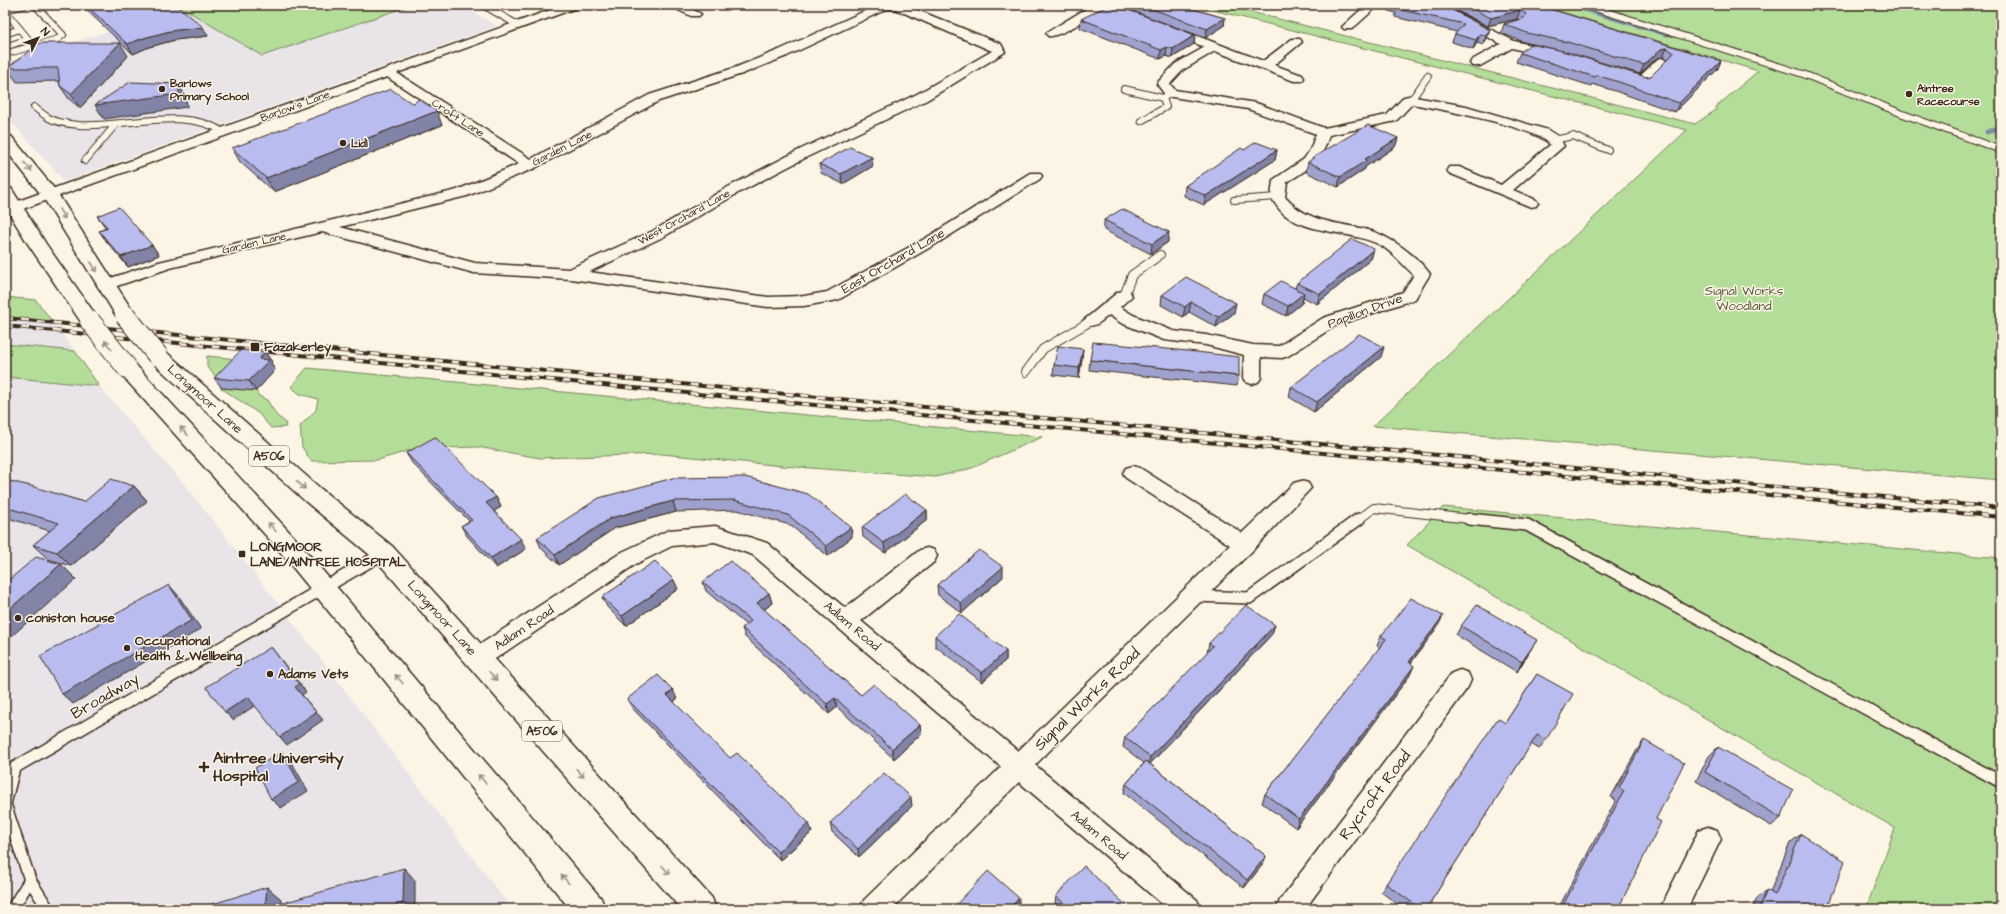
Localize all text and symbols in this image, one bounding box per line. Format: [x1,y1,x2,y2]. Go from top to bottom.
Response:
north arrow [18,18,58,58]
text: N [37,24,53,39]
place label: Barlows Primary School [170,76,249,106]
place label: Aintree Racecourse [1917,81,1980,109]
marker: Barlows Primary School [157,84,167,94]
street label: Barlow's Lane [258,87,332,125]
marker: Aintree Racecourse [1904,89,1914,99]
street label: Croft Lane [429,95,487,141]
street label: Garden Lane [529,126,595,170]
place label: Lidl [351,136,368,151]
marker: Lidl [338,138,348,148]
one-way arrow [23,162,32,173]
street label: West Orchard Lane [635,185,733,249]
one-way arrow [58,208,66,220]
street label: East Orchard Lane [838,224,948,298]
street label: Garden Lane [220,228,288,258]
one-way arrow [90,261,98,272]
park label: Signal Works Woodland [1705,282,1784,315]
street label: Papillon Drive [1325,289,1405,333]
place label: Fazakerley [264,338,332,357]
one-way arrow [104,339,113,350]
marker: Fazakerley [249,341,261,353]
street label: Longmoor Lane [163,360,247,438]
one-way arrow [180,426,189,436]
road number: A506 [249,446,289,466]
one-way arrow [296,480,307,489]
one-way arrow [267,522,276,532]
place label: LONGMOOR LANE/AINTREE HOSPITAL [250,538,407,571]
marker: LONGMOOR LANE/AINTREE HOSPITAL [237,549,247,559]
street label: Longmoor Lane [403,576,481,660]
street label: Adlam Road [820,597,884,655]
street label: Adlam Road [490,601,558,655]
place label: coniston house [26,609,115,627]
marker: coniston house [13,613,23,623]
place label: Occupational Health & Wellbeing [135,632,243,667]
street label: Signal Works Road [1029,642,1146,756]
marker: Occupational Health & Wellbeing [122,643,132,653]
place label: Adams Vets [278,665,349,683]
street label: Broadway [67,668,144,725]
marker: Adams Vets [265,669,275,679]
one-way arrow [489,671,498,682]
one-way arrow [395,674,404,684]
road number: A506 [522,721,562,741]
street label: Rycroft Road [1334,746,1417,845]
place label: Aintree University Hospital [213,747,344,787]
marker: Aintree University Hospital [198,761,210,773]
one-way arrow [575,768,584,778]
one-way arrow [478,774,487,784]
street label: Adlam Road [1067,806,1131,864]
one-way arrow [662,865,671,876]
one-way arrow [561,874,570,884]

